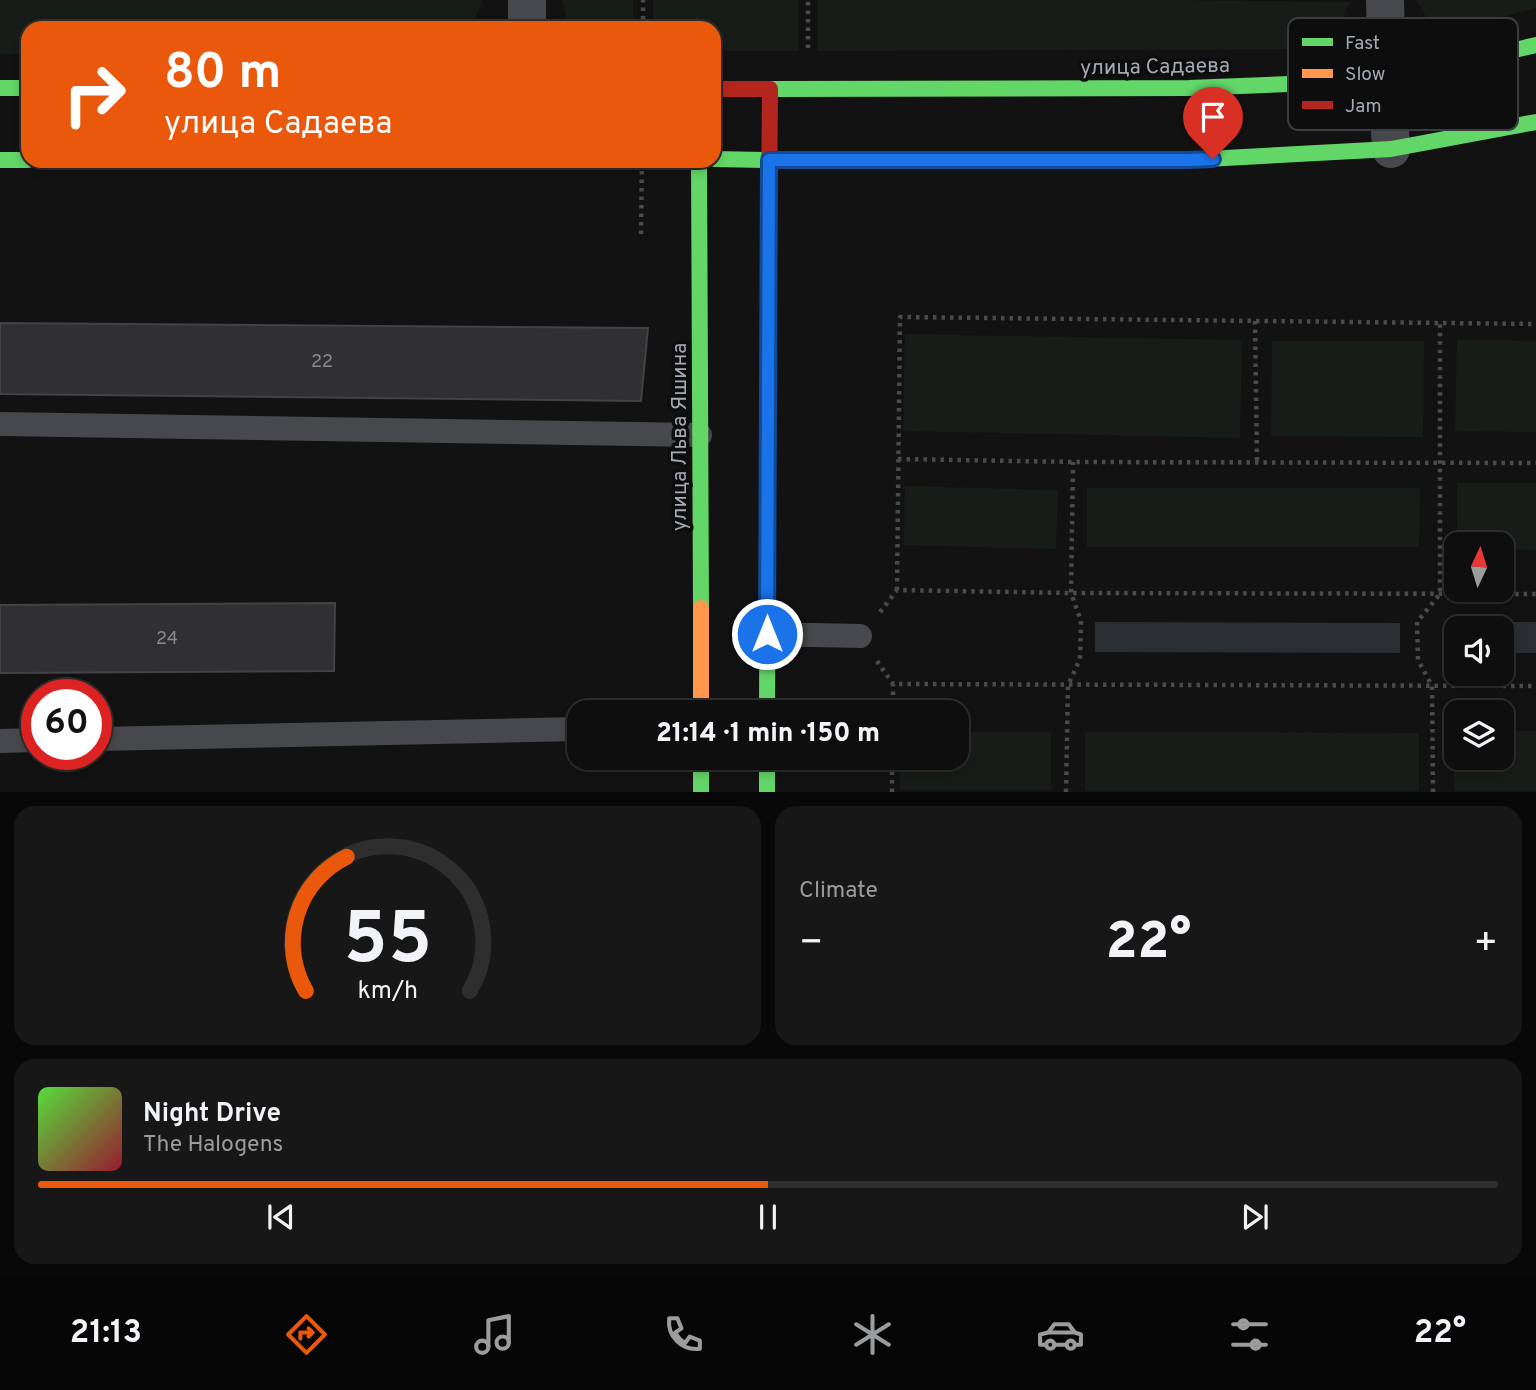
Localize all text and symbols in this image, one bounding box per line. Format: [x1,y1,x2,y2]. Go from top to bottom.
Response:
legend [1288,18,1518,130]
text: Fast [1345,32,1380,56]
text: 80 m [164,44,281,106]
icon: right [49,49,140,140]
street label: улица Садаева [1080,53,1230,82]
text: Slow [1345,63,1385,87]
pin [1183,87,1243,159]
text: Jam [1345,95,1382,119]
icon: arrive [1194,98,1232,136]
text: улица Садаева [164,105,392,145]
street label: улица Льва Яшина [667,343,694,531]
house number: 22 [311,351,333,374]
north arrow [1444,532,1514,602]
map controls [1444,532,1514,770]
position arrow [730,597,804,671]
button: sound [1444,616,1514,686]
house number: 24 [156,628,178,651]
speed limit sign: 60 [21,679,112,770]
button: layers [1444,700,1514,770]
text: 21:14 · 1 min · 150 m [656,718,880,751]
text: Climate [799,877,878,906]
text: 55 [343,898,432,990]
text: 22° [1106,911,1191,977]
text: − [799,920,824,969]
text: + [1473,920,1498,969]
text: km/h [357,976,418,1008]
text: Night Drive [143,1098,281,1131]
text: The Halogens [143,1131,283,1160]
icon: previous [262,1198,300,1236]
icon: pause [749,1198,787,1236]
icon: next [1236,1198,1274,1236]
icon: directions [282,1310,331,1359]
icon: music [470,1310,519,1359]
icon: phone [659,1310,708,1359]
icon: climate [848,1310,897,1359]
icon: car [1036,1310,1085,1359]
icon: filters [1225,1310,1274,1359]
text: 21:13 [70,1314,142,1354]
text: 22° [1414,1314,1466,1354]

